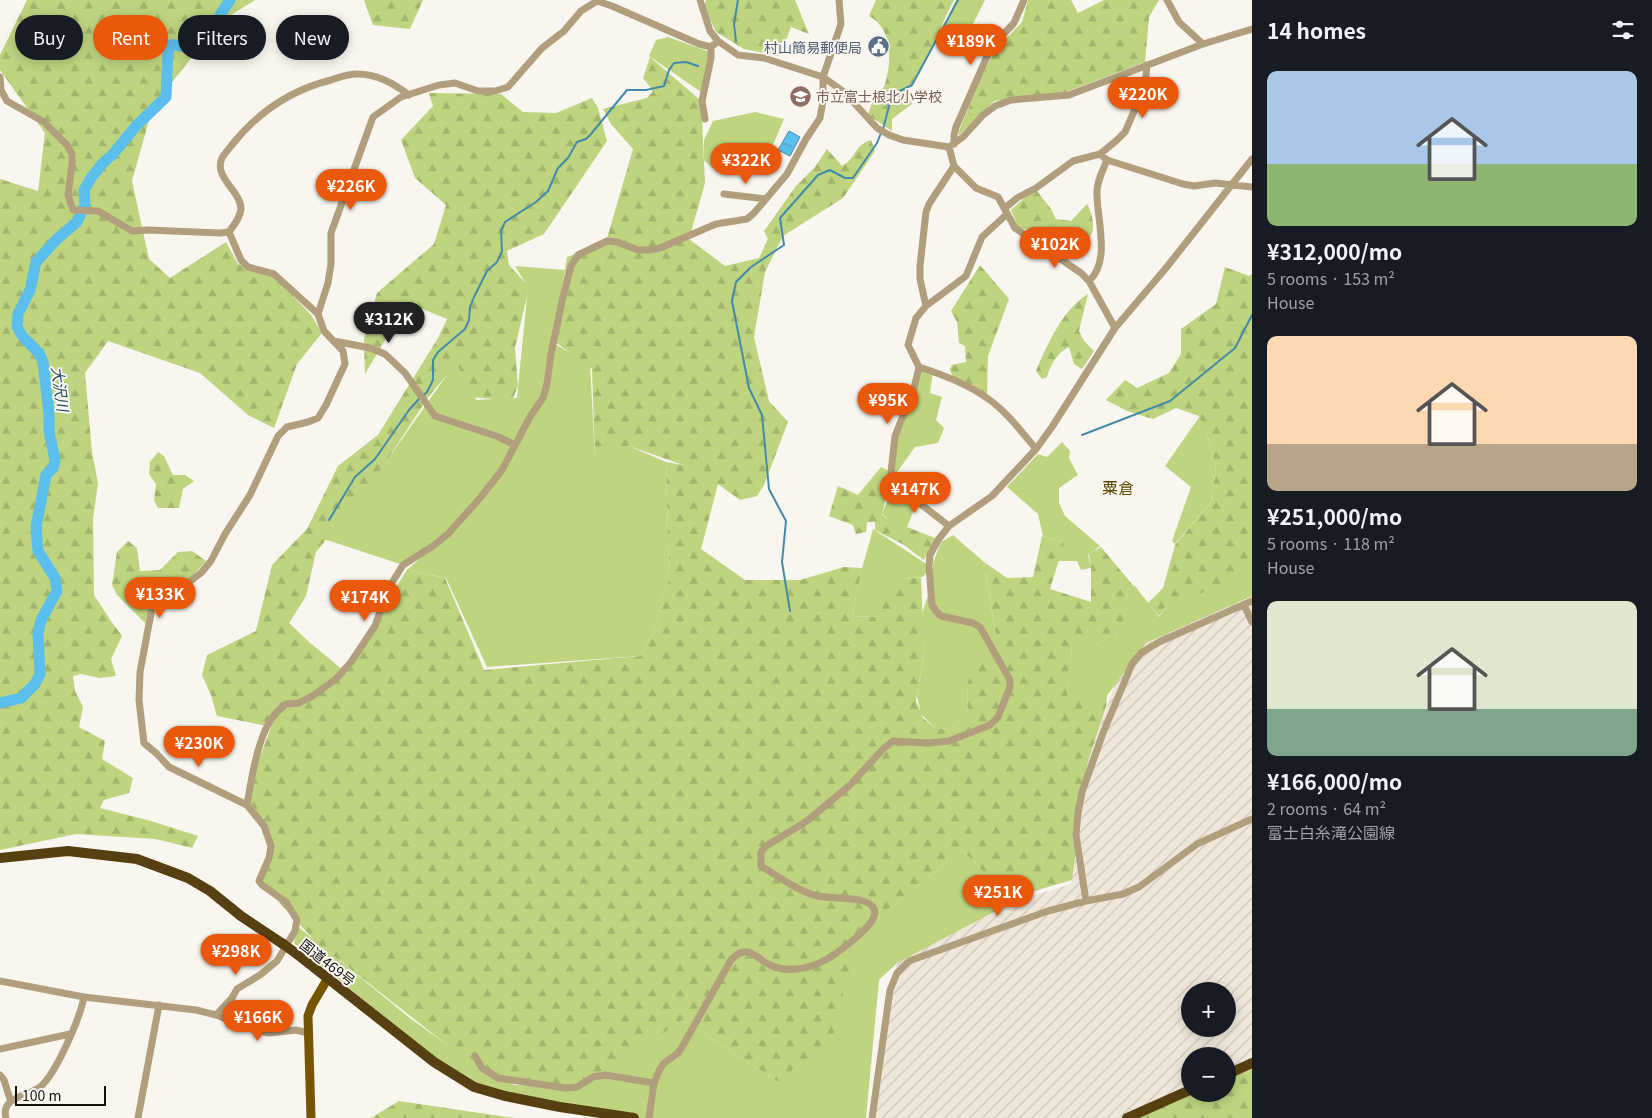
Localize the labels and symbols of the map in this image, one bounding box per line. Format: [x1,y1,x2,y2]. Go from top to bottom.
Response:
pin: ¥189K [936,23,1006,66]
public building icon: 村山簡易郵便局 [866,35,890,59]
place label: 村山簡易郵便局 [764,37,862,57]
pin: ¥220K [1108,76,1178,119]
school or university icon: 市立富士根北小学校 [788,84,812,108]
place label: 市立富士根北小学校 [816,86,942,106]
pin: ¥322K [711,142,781,185]
pin: ¥226K [316,168,386,211]
pin: ¥102K [1020,226,1090,269]
pin: ¥312K [354,302,424,344]
water label: 大沢川 [47,365,75,415]
pin: ¥95K [858,382,918,425]
pin: ¥147K [880,472,950,514]
district label: 粟倉 [1102,475,1134,499]
pin: ¥133K [125,576,195,619]
pin: ¥174K [330,580,400,622]
pin: ¥230K [164,726,234,768]
pin: ¥251K [963,874,1033,917]
pin: ¥298K [201,934,271,976]
street label: 国道469号 [296,934,360,990]
pin: ¥166K [223,1000,293,1042]
scale bar [15,1083,106,1106]

